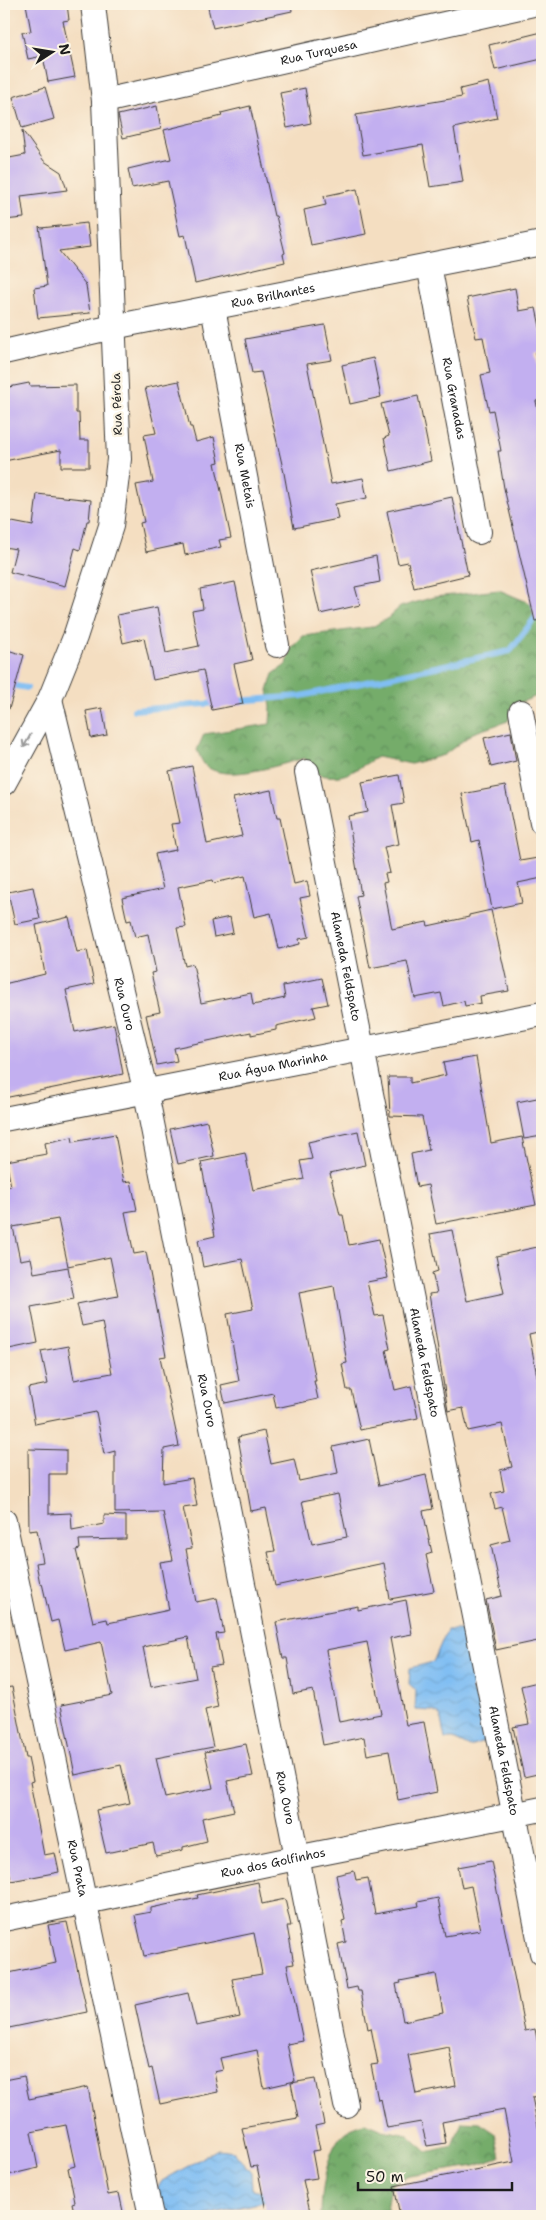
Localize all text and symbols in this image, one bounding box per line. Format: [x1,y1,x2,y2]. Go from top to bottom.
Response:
north arrow [28,28,78,78]
street label: Rua Turquesa [279,36,359,69]
text: N [55,42,75,57]
street label: Rua Brilhantes [230,280,317,312]
street label: Rua Granadas [438,356,470,441]
street label: Rua Pérola [108,372,126,436]
street label: Rua Metais [231,442,259,510]
one-way arrow [22,733,31,748]
street label: Alameda Feldspato [327,910,364,1023]
street label: Rua Ouro [110,976,139,1032]
street label: Rua Água Marinha [217,1048,329,1085]
street label: Alameda Feldspato [406,1306,443,1419]
street label: Rua Ouro [194,1372,220,1429]
street label: Alameda Feldspato [485,1704,522,1817]
street label: Rua Ouro [272,1770,298,1826]
street label: Rua Prata [64,1838,91,1899]
street label: Rua dos Golfinhos [219,1844,327,1881]
scale bar [358,2160,512,2192]
text: 50 m [366,2167,404,2187]

